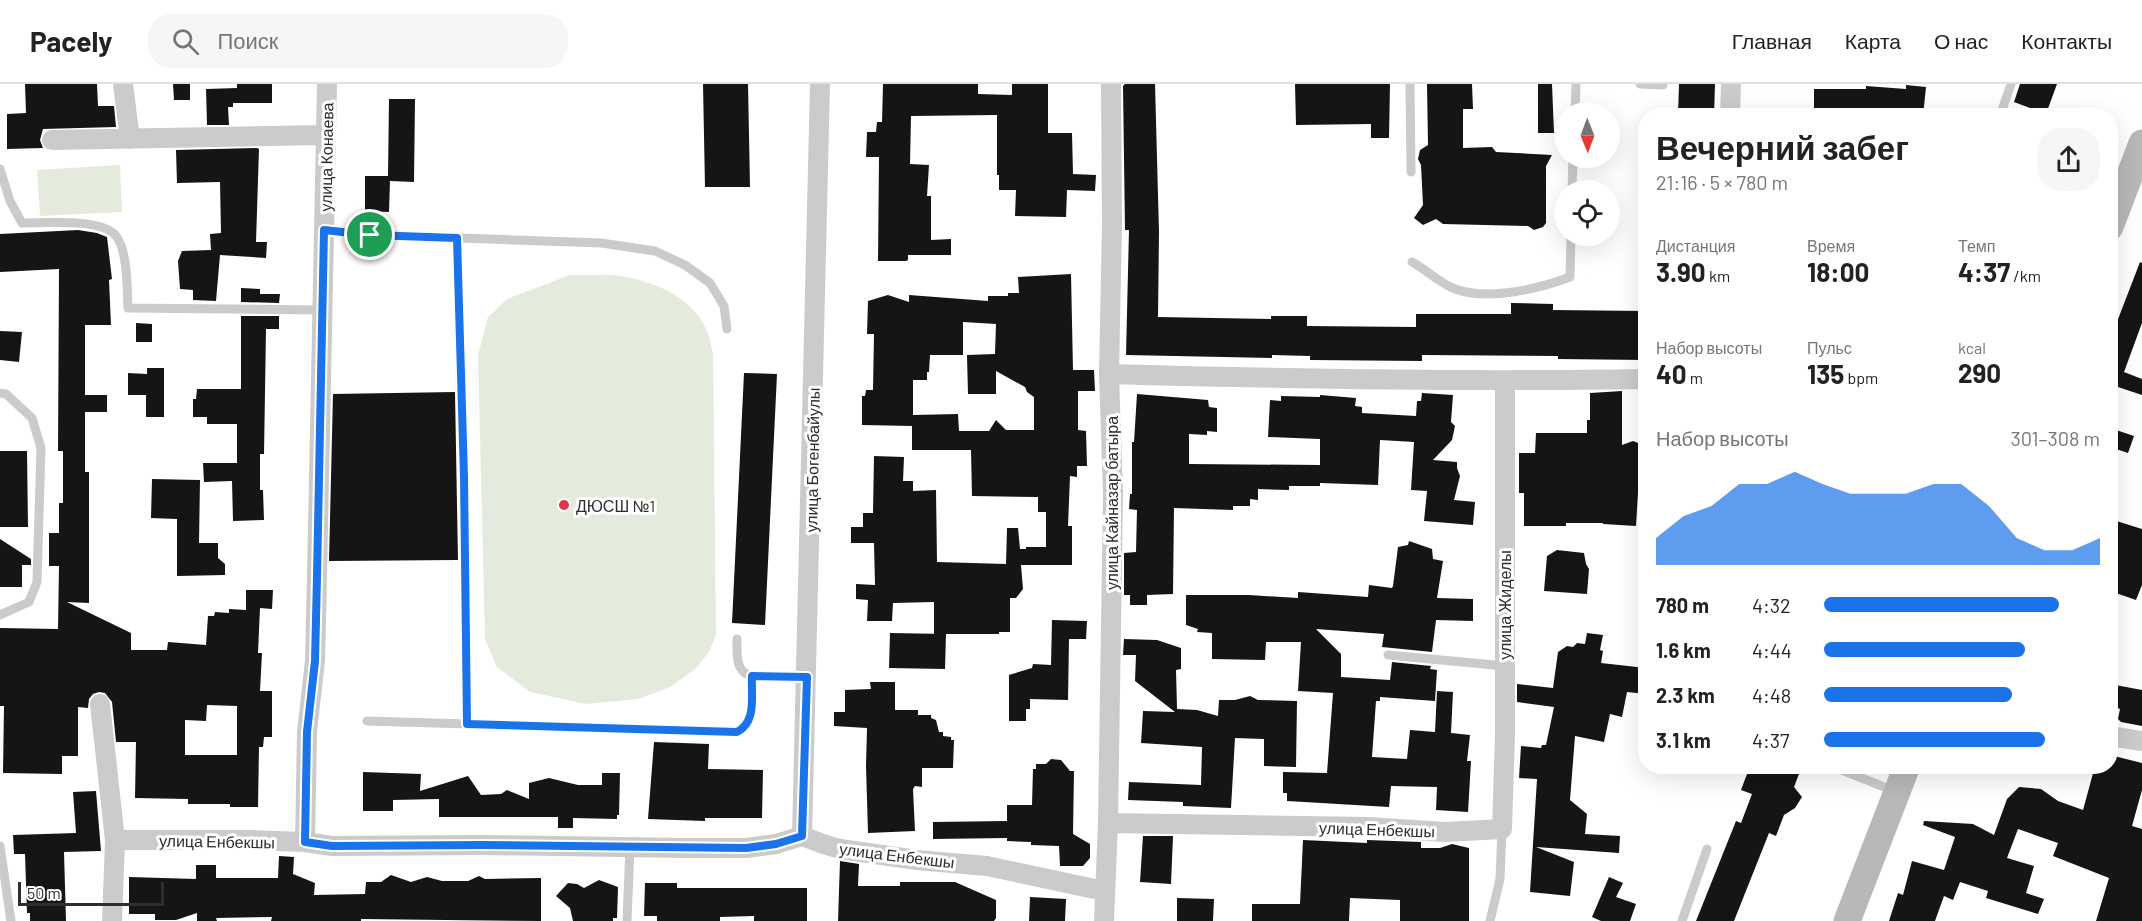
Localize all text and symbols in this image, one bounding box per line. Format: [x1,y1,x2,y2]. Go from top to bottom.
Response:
search box [148,14,568,68]
text: Pacely [30,24,112,58]
icon: search [169,25,202,58]
text: Поиск [217,27,278,53]
text: Главная [1732,28,1812,53]
text: Карта [1845,28,1901,53]
text: О нас [1934,28,1988,53]
text: Контакты [2021,28,2112,53]
street label: улица Конаева [316,102,336,212]
north arrow [1554,102,1620,168]
map controls [1554,102,1620,246]
text: Вечерний забег [1656,127,1909,167]
button: share [2037,128,2100,191]
text: 21:16 · 5 × 780 m [1656,170,1788,194]
button: locate [1554,180,1620,246]
pin [344,209,395,260]
icon: arrive [353,218,386,251]
text: Дистанция [1656,236,1735,255]
text: Время [1807,236,1855,255]
text: Темп [1958,236,1995,255]
text: 3.90 [1656,256,1706,287]
text: 18:00 [1807,256,1869,287]
text: 4:37 [1958,256,2010,287]
text: km [1706,266,1730,285]
text: /km [2010,266,2041,285]
text: Набор высоты [1656,338,1762,357]
text: Пульс [1807,338,1852,357]
text: kcal [1958,338,1986,357]
text: 290 [1958,357,2001,388]
text: 40 [1656,358,1687,389]
text: 135 [1807,358,1844,389]
text: m [1687,368,1703,387]
text: bpm [1844,368,1878,387]
street label: улица Богенбайулы [801,387,823,533]
street label: улица Кайназар батыра [1102,416,1121,590]
text: Набор высоты [1656,426,1789,450]
text: 301–308 m [2010,426,2100,450]
place label: ДЮСШ №1 [576,496,655,515]
marker: ДЮСШ №1 [557,498,571,512]
street label: улица Жиделы [1495,550,1514,660]
text: 780 m [1656,593,1709,617]
text: 4:32 [1752,593,1791,617]
text: 1.6 km [1656,638,1711,662]
text: 4:44 [1752,638,1792,662]
text: 2.3 km [1656,683,1715,707]
text: 4:48 [1752,683,1791,707]
text: 3.1 km [1656,728,1711,752]
text: 4:37 [1752,728,1790,752]
street label: улица Енбекшы [1319,817,1435,841]
street label: улица Енбекшы [159,830,275,852]
street label: улица Енбекшы [838,839,956,871]
scale bar [18,879,164,906]
text: 50 m [27,883,61,902]

